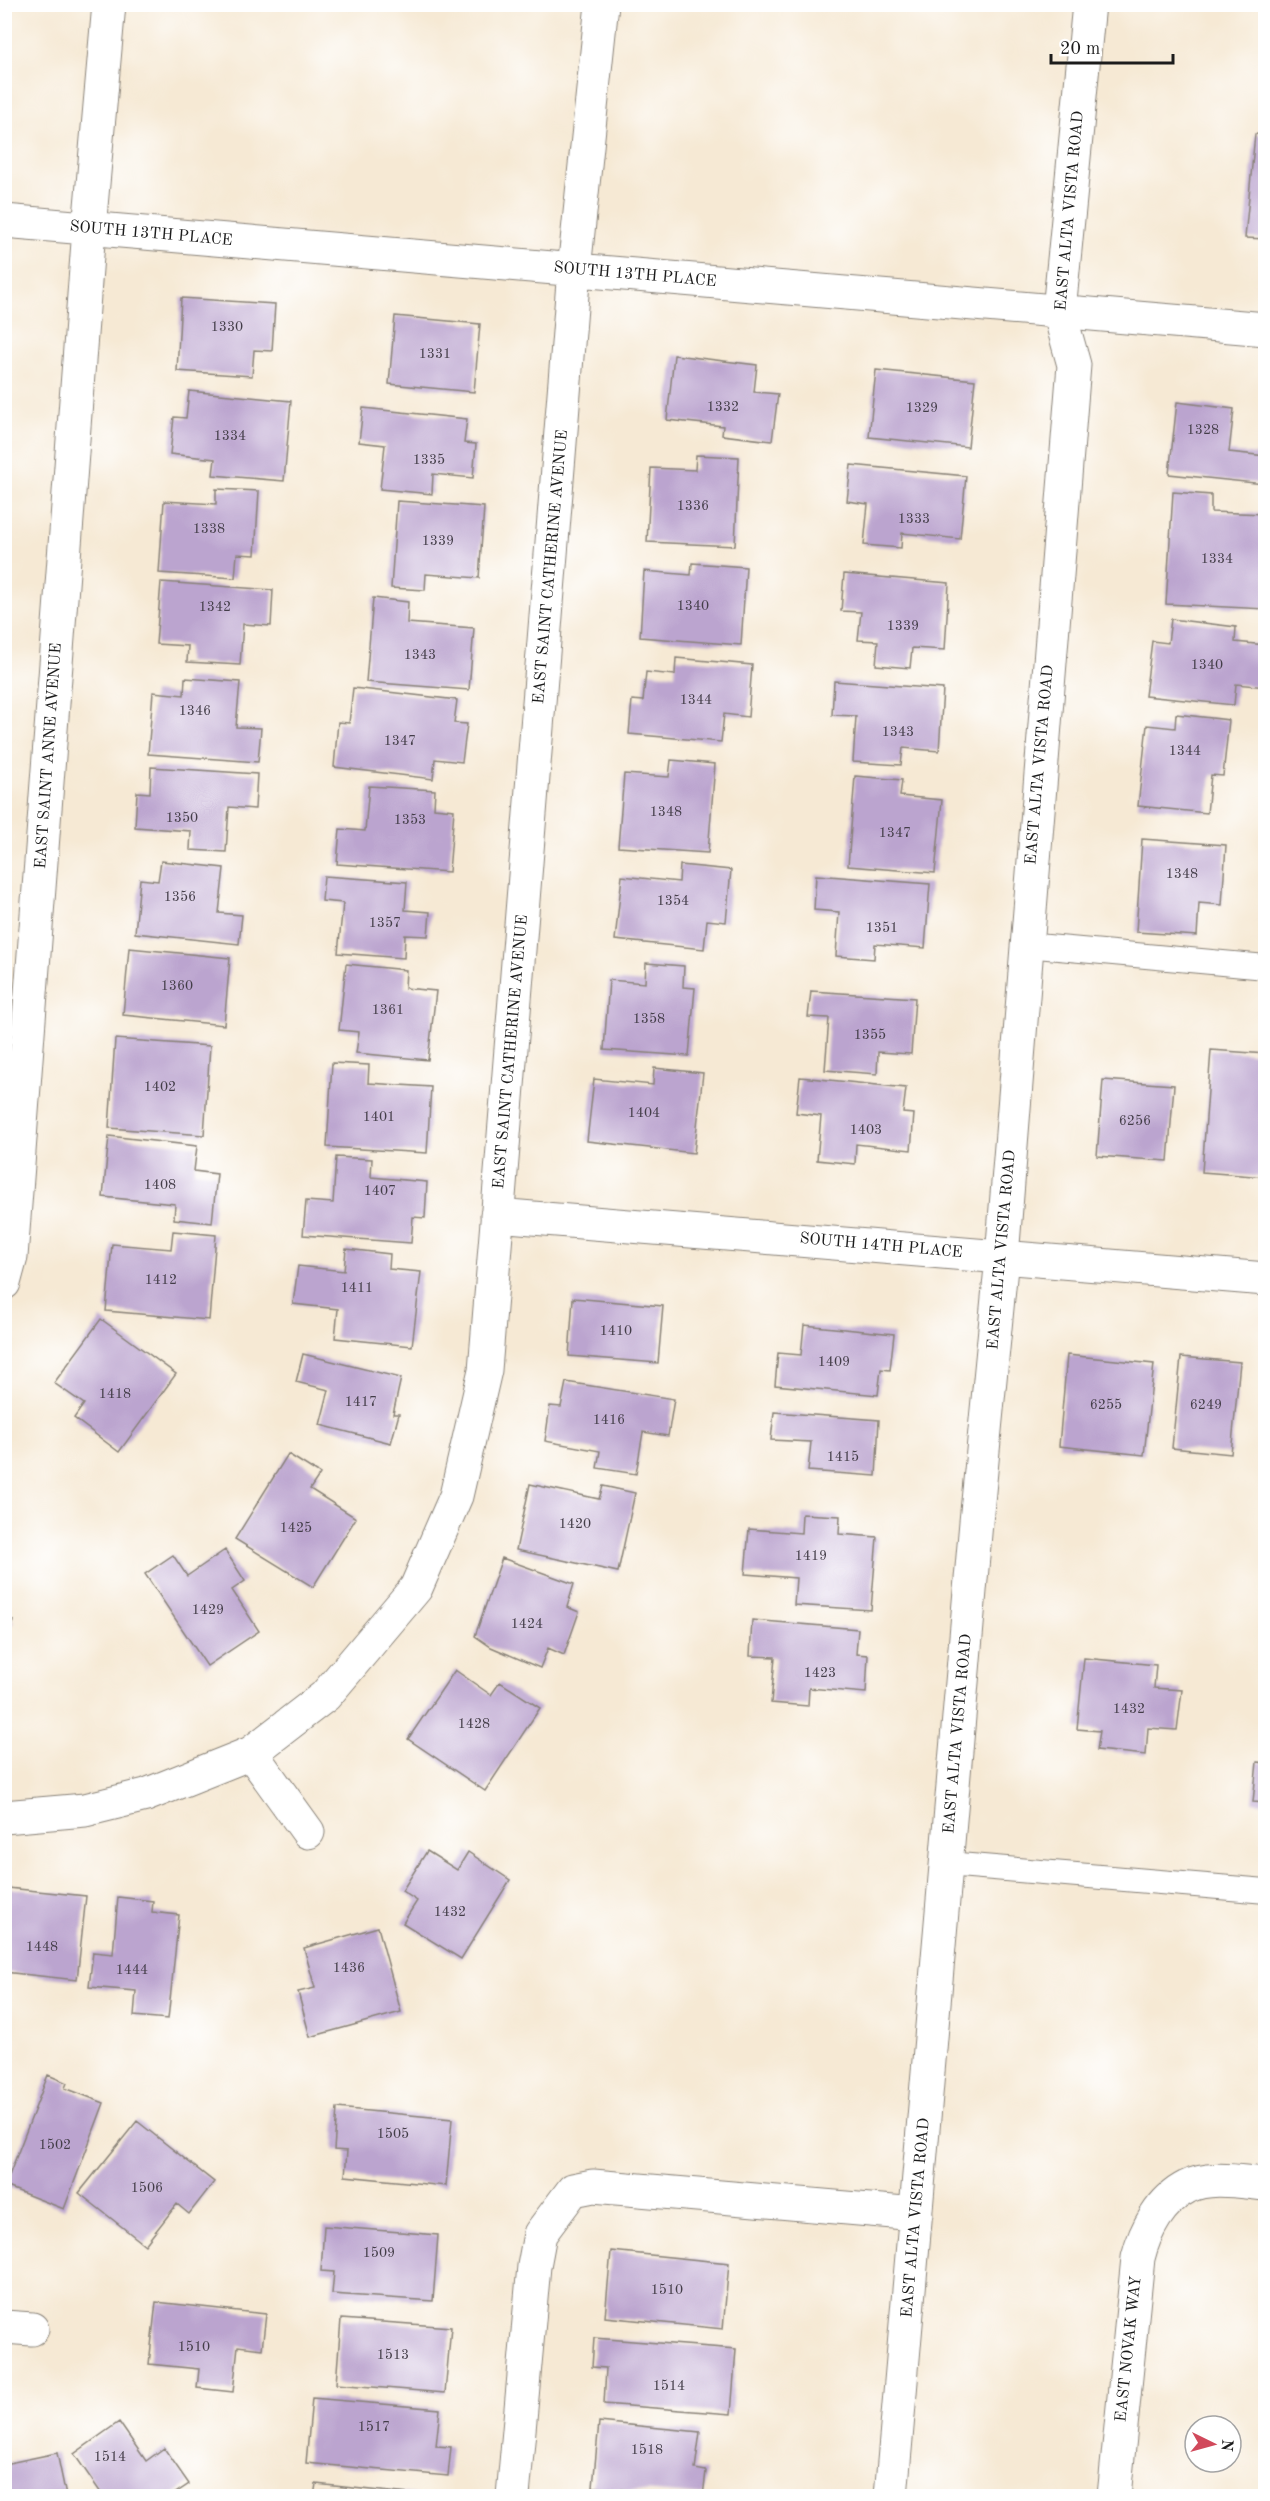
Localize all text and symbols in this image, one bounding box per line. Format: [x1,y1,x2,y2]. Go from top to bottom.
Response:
scale bar [1051,27,1172,65]
text: 20 m [1060,40,1100,58]
street label: EAST ALTA VISTA ROAD [1053,110,1087,312]
street label: SOUTH 13TH PLACE [69,219,233,249]
street label: SOUTH 13TH PLACE [553,260,717,290]
house number: 1330 [211,320,243,334]
house number: 1331 [419,347,451,361]
house number: 1332 [707,400,739,414]
house number: 1329 [906,401,938,415]
house number: 1328 [1187,423,1219,437]
house number: 1334 [214,429,246,443]
street label: EAST SAINT CATHERINE AVENUE [531,429,571,705]
house number: 1335 [413,453,445,467]
house number: 1336 [677,499,709,513]
house number: 1333 [898,512,930,526]
house number: 1338 [193,522,225,536]
house number: 1339 [422,534,454,548]
house number: 1334 [1201,552,1233,566]
house number: 1340 [677,599,709,613]
house number: 1342 [199,600,231,614]
house number: 1339 [887,619,919,633]
street label: EAST SAINT ANNE AVENUE [33,642,65,870]
house number: 1343 [404,648,436,662]
house number: 1340 [1191,658,1223,672]
street label: EAST ALTA VISTA ROAD [1023,664,1057,866]
house number: 1344 [680,693,712,707]
house number: 1346 [179,704,211,718]
house number: 1343 [882,725,914,739]
house number: 1347 [384,734,416,748]
house number: 1344 [1169,744,1201,758]
house number: 1348 [650,805,682,819]
house number: 1350 [166,811,198,825]
house number: 1353 [394,813,426,827]
house number: 1347 [879,826,911,840]
house number: 1348 [1166,867,1198,881]
house number: 1356 [164,890,196,904]
house number: 1354 [657,894,689,908]
street label: EAST SAINT CATHERINE AVENUE [491,914,531,1190]
house number: 1357 [369,916,401,930]
house number: 1351 [866,921,898,935]
house number: 1360 [161,979,193,993]
house number: 1361 [372,1003,404,1017]
house number: 1358 [633,1012,665,1026]
house number: 1355 [854,1028,886,1042]
house number: 1402 [144,1080,176,1094]
house number: 1404 [628,1106,660,1120]
house number: 1401 [363,1110,395,1124]
house number: 6256 [1119,1114,1151,1128]
house number: 1403 [850,1123,882,1137]
street label: EAST ALTA VISTA ROAD [985,1149,1019,1351]
house number: 1408 [144,1178,176,1192]
house number: 1407 [364,1184,396,1198]
street label: SOUTH 14TH PLACE [799,1231,963,1261]
house number: 1412 [145,1273,177,1287]
house number: 1411 [341,1281,373,1295]
house number: 1410 [600,1324,632,1338]
house number: 1409 [818,1355,850,1369]
house number: 1418 [99,1387,131,1401]
house number: 1417 [345,1395,377,1409]
house number: 6255 [1090,1398,1122,1412]
house number: 6249 [1190,1398,1222,1412]
house number: 1416 [593,1413,625,1427]
house number: 1415 [827,1450,859,1464]
house number: 1420 [559,1517,591,1531]
house number: 1425 [280,1521,312,1535]
house number: 1419 [795,1549,827,1563]
house number: 1429 [192,1603,224,1617]
house number: 1424 [511,1617,543,1631]
street label: EAST ALTA VISTA ROAD [941,1633,975,1835]
house number: 1423 [804,1666,836,1680]
house number: 1432 [1113,1702,1145,1716]
house number: 1428 [458,1717,490,1731]
house number: 1432 [434,1905,466,1919]
house number: 1448 [26,1940,58,1954]
house number: 1436 [333,1961,365,1975]
house number: 1444 [116,1963,148,1977]
street label: EAST ALTA VISTA ROAD [899,2117,933,2319]
house number: 1505 [377,2127,409,2141]
house number: 1502 [39,2138,71,2152]
house number: 1506 [131,2181,163,2195]
house number: 1509 [363,2246,395,2260]
street label: EAST NOVAK WAY [1113,2275,1145,2423]
house number: 1510 [651,2283,683,2297]
house number: 1510 [178,2340,210,2354]
house number: 1513 [377,2348,409,2362]
house number: 1514 [653,2379,685,2393]
north arrow [1183,2414,1243,2474]
house number: 1517 [358,2420,390,2434]
text: N [1217,2438,1234,2453]
house number: 1518 [631,2443,663,2457]
house number: 1514 [94,2450,126,2464]

